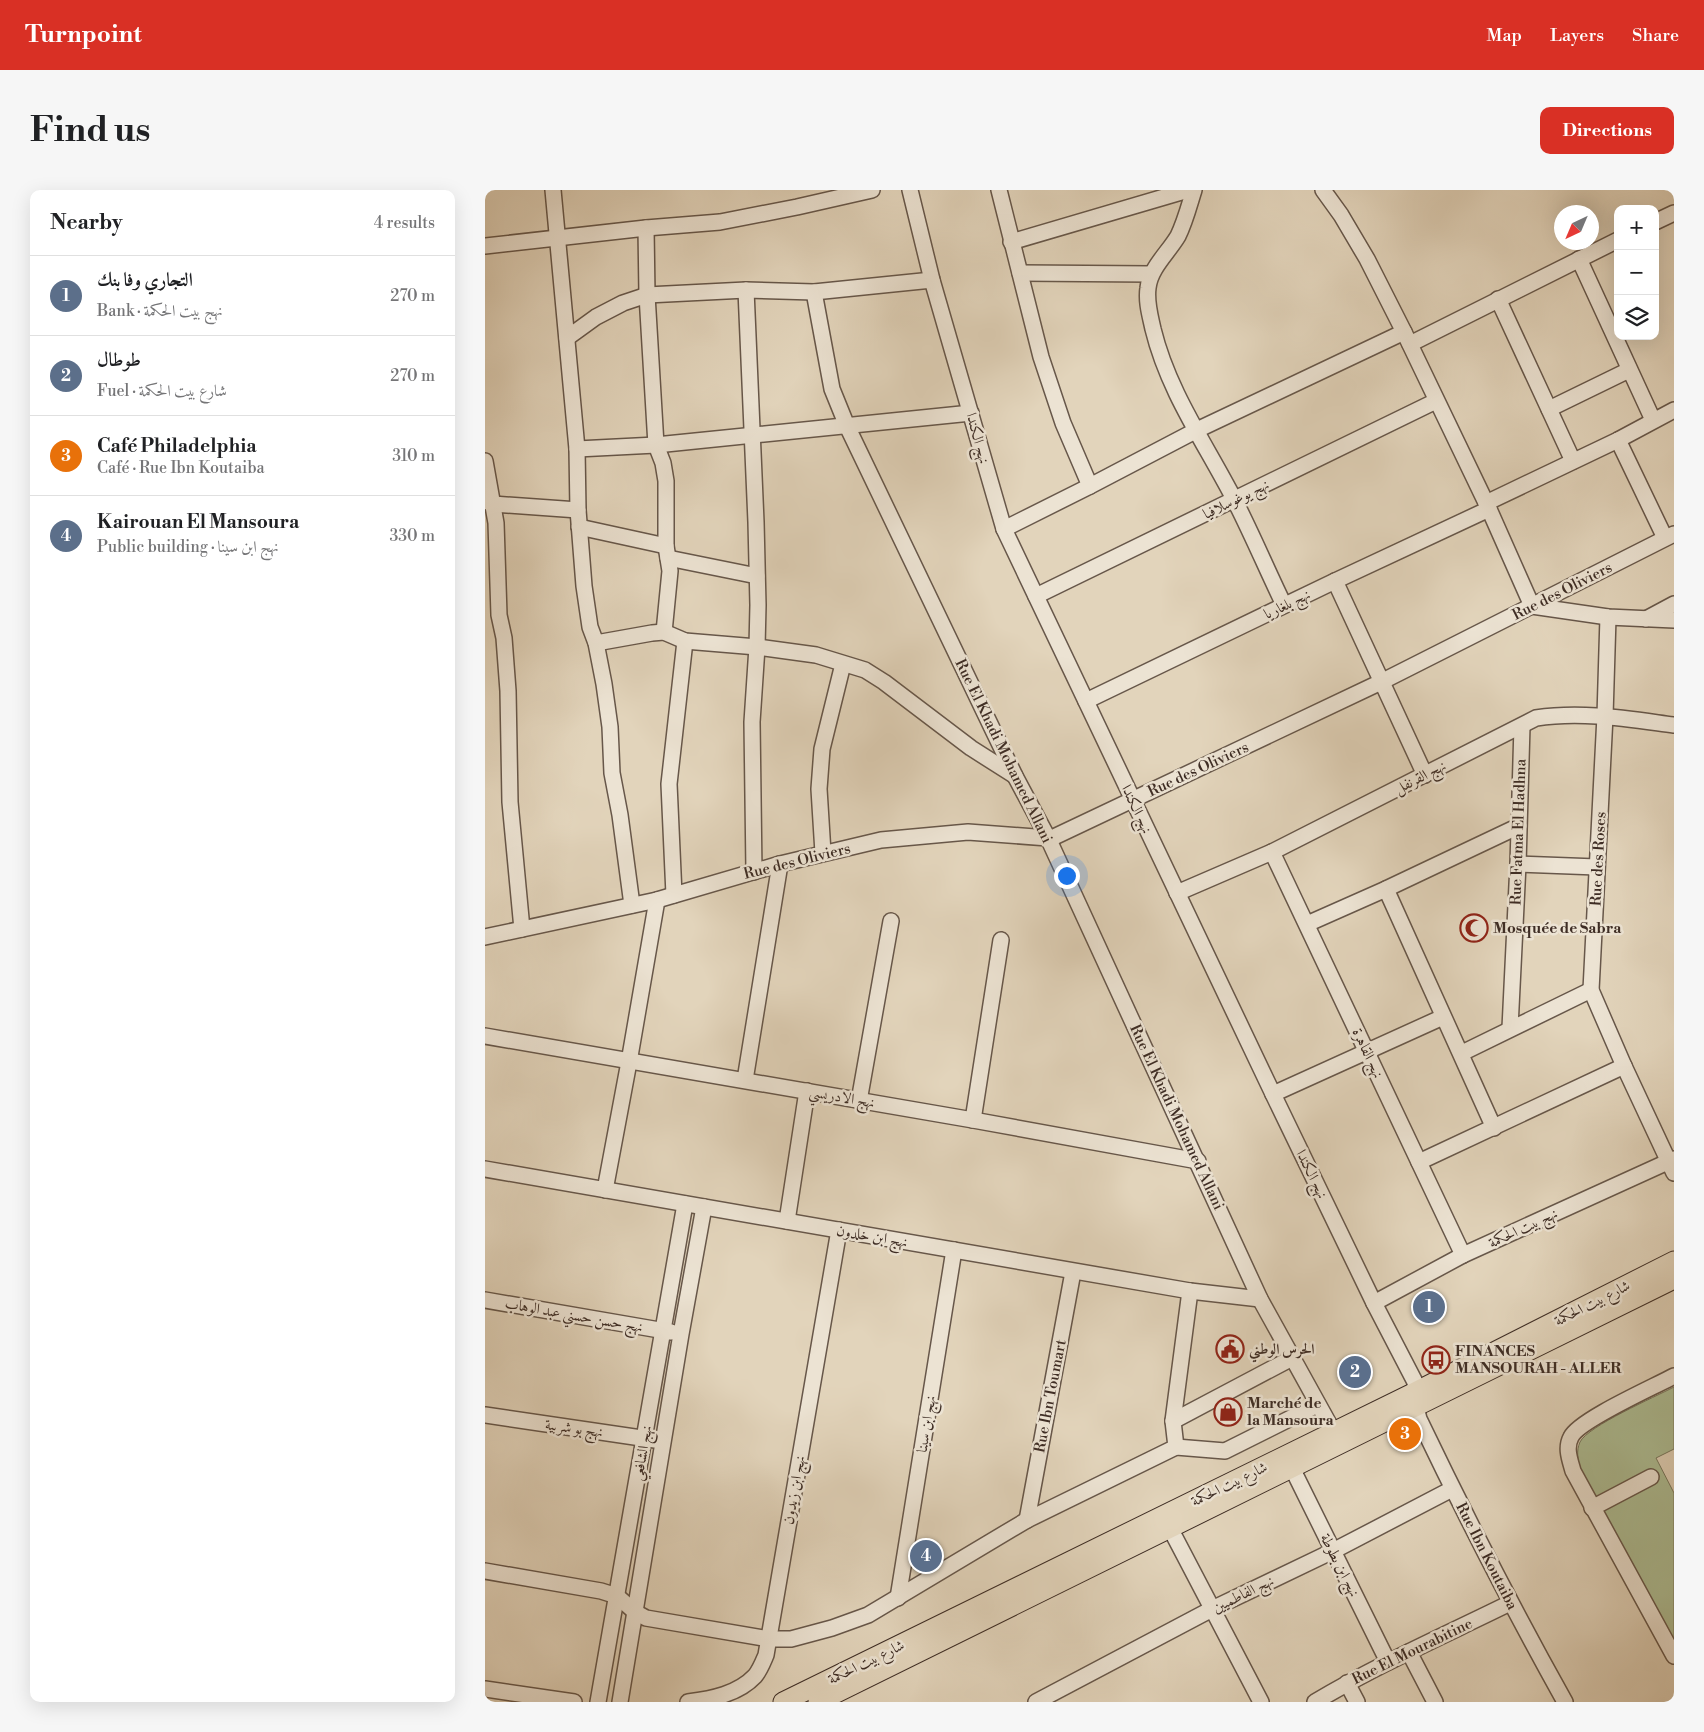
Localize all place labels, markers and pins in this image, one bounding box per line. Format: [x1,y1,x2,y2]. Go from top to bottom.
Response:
mosque icon: Mosquée de Sabra [1459,913,1489,943]
place label: Mosquée de Sabra [1493,919,1622,938]
pin: 1 [1413,1288,1445,1326]
public building icon: الحرس الوطني [1215,1334,1245,1364]
place label: الحرس الوطني [1249,1340,1315,1363]
place label: FINANCES MANSOURAH - ALLER [1455,1342,1622,1378]
bus stop icon: FINANCES MANSOURAH - ALLER [1421,1345,1451,1375]
pin: 2 [1339,1353,1371,1391]
place label: Marché de la Mansoura [1247,1394,1335,1430]
shop icon: Marché de la Mansoura [1213,1397,1243,1427]
pin: 3 [1389,1415,1421,1453]
pin: 4 [910,1537,942,1575]

